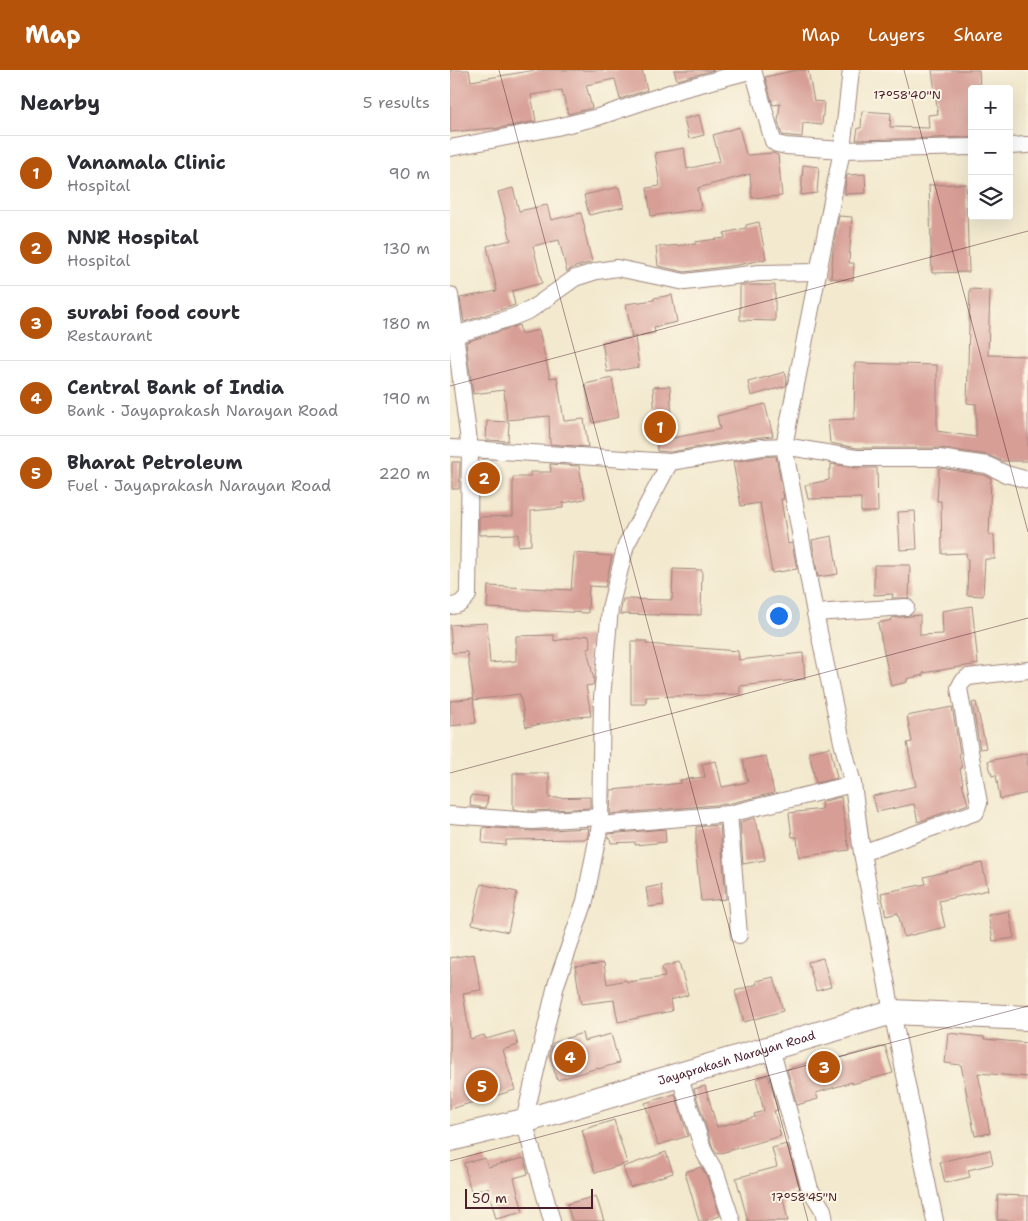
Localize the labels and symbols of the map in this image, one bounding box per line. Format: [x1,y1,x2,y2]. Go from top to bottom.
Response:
text: 17°58'40"N [873,87,941,103]
pin: 1 [644,408,676,446]
pin: 2 [468,459,500,497]
your location [766,603,792,629]
street label: Jayaprakash Narayan Road [656,1027,818,1089]
pin: 4 [554,1038,586,1076]
pin: 3 [808,1048,840,1086]
pin: 5 [466,1067,498,1105]
scale bar [465,1186,592,1209]
text: 17°58'45"N [771,1189,837,1205]

